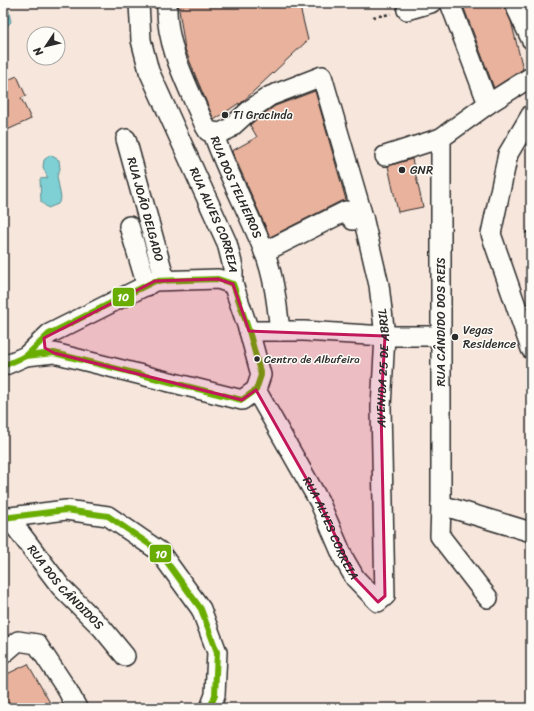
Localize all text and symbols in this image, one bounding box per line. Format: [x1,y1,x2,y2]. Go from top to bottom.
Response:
north arrow [26,26,66,66]
text: N [28,43,49,61]
place label: Ti Gracinda [233,104,293,126]
marker: Ti Gracinda [220,110,230,120]
street label: RUA DOS TELHEIROS [204,133,269,243]
street label: RUA JOÃO DELGADO [121,155,170,264]
place label: GNR [410,159,433,181]
street label: RUA ALVES CORREIA [183,164,244,273]
marker: GNR [397,165,407,175]
street label: RUA CÂNDIDO DOS REIS [430,257,452,387]
line badge: 10 [112,287,135,307]
text: 10 [117,288,129,307]
street label: AVENIDA 25 DE ABRIL [370,307,396,429]
place label: Vegas Residence [463,319,516,355]
marker: Vegas Residence [450,332,460,342]
place label: Centro de Albufeira [264,350,360,369]
marker: Centro de Albufeira [252,354,262,364]
street label: RUA ALVES CORREIA [296,472,365,584]
street label: RUA DOS CÂNDIDOS [21,540,110,636]
line badge: 10 [149,544,172,563]
text: 10 [155,545,167,564]

